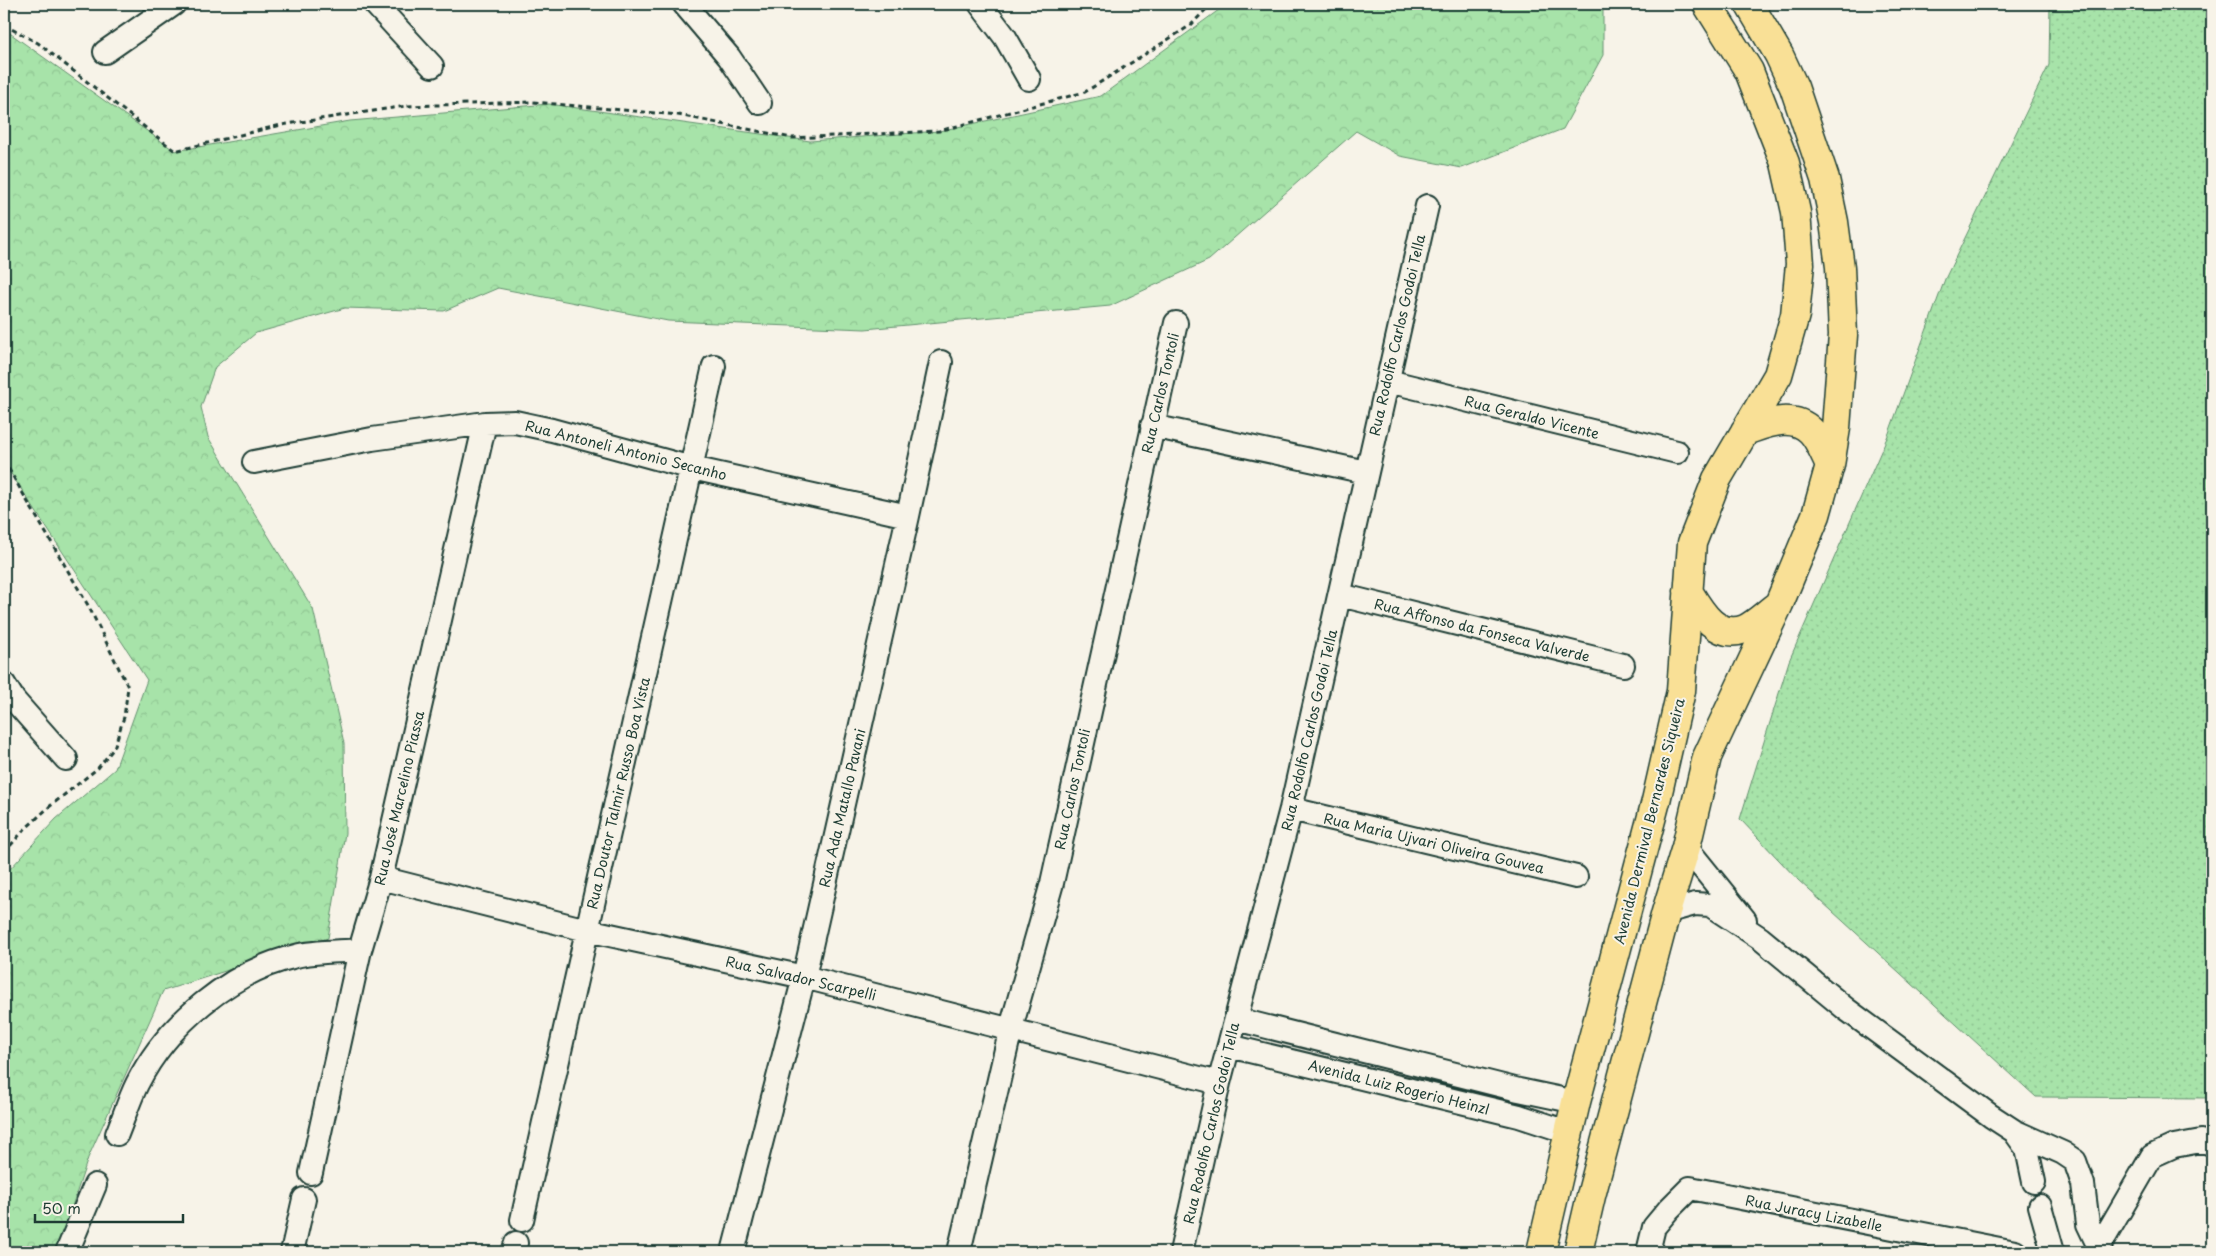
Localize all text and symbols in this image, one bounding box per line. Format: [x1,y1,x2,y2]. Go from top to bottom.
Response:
street label: Rua Rodolfo Carlos Godoi Tella [1364,232,1430,438]
street label: Rua Carlos Tontoli [1136,330,1184,455]
street label: Rua Geraldo Vicente [1462,390,1602,444]
street label: Rua Antoneli Antonio Secanho [523,415,729,485]
street label: Rua Affonso da Fonseca Valverde [1372,593,1592,667]
street label: Rua Rodolfo Carlos Godoi Tella [1276,627,1342,833]
street label: Rua Doutor Talmir Russo Boa Vista [581,675,655,911]
street label: Avenida Dermival Bernardes Siqueira [1608,696,1690,946]
street label: Rua José Marcelino Piassa [369,708,429,887]
street label: Rua Carlos Tontoli [1049,726,1095,852]
street label: Rua Ada Matallo Pavani [814,727,870,889]
street label: Rua Maria Ujvari Oliveira Gouvea [1322,807,1547,879]
street label: Rua Salvador Scarpelli [724,950,878,1006]
street label: Rua Rodolfo Carlos Godoi Tella [1178,1020,1244,1226]
street label: Avenida Luiz Rogerio Heinzl [1306,1054,1492,1120]
street label: Rua Juracy Lizabelle [1744,1189,1885,1237]
scale bar [35,1191,182,1223]
text: 50 m [42,1196,81,1219]

